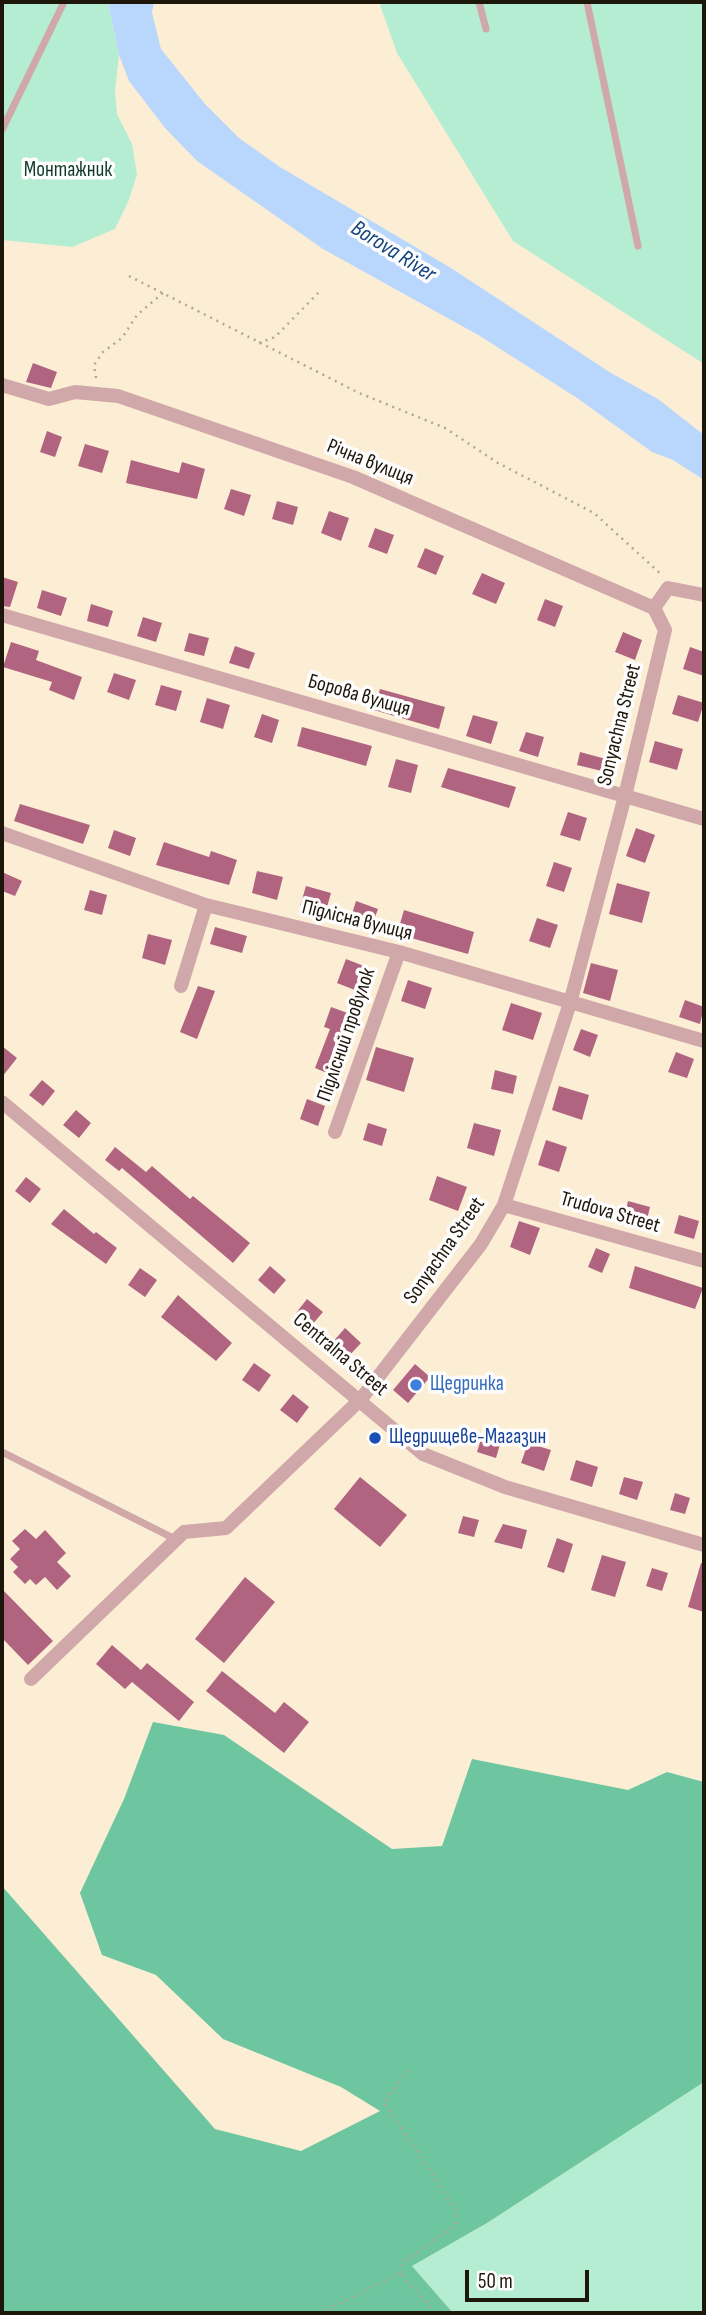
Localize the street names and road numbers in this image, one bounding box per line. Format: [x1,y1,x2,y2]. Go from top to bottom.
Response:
street label: Річна вулиця [323,434,417,492]
street label: Sonyachna Street [593,661,647,789]
street label: Борова вулиця [305,669,413,723]
street label: Підлісна вулиця [299,895,415,947]
street label: Підлісний провулок [312,965,382,1105]
street label: Trudova Street [557,1187,663,1239]
street label: Sonyachna Street [399,1193,491,1309]
street label: Centralna Street [287,1308,393,1402]

